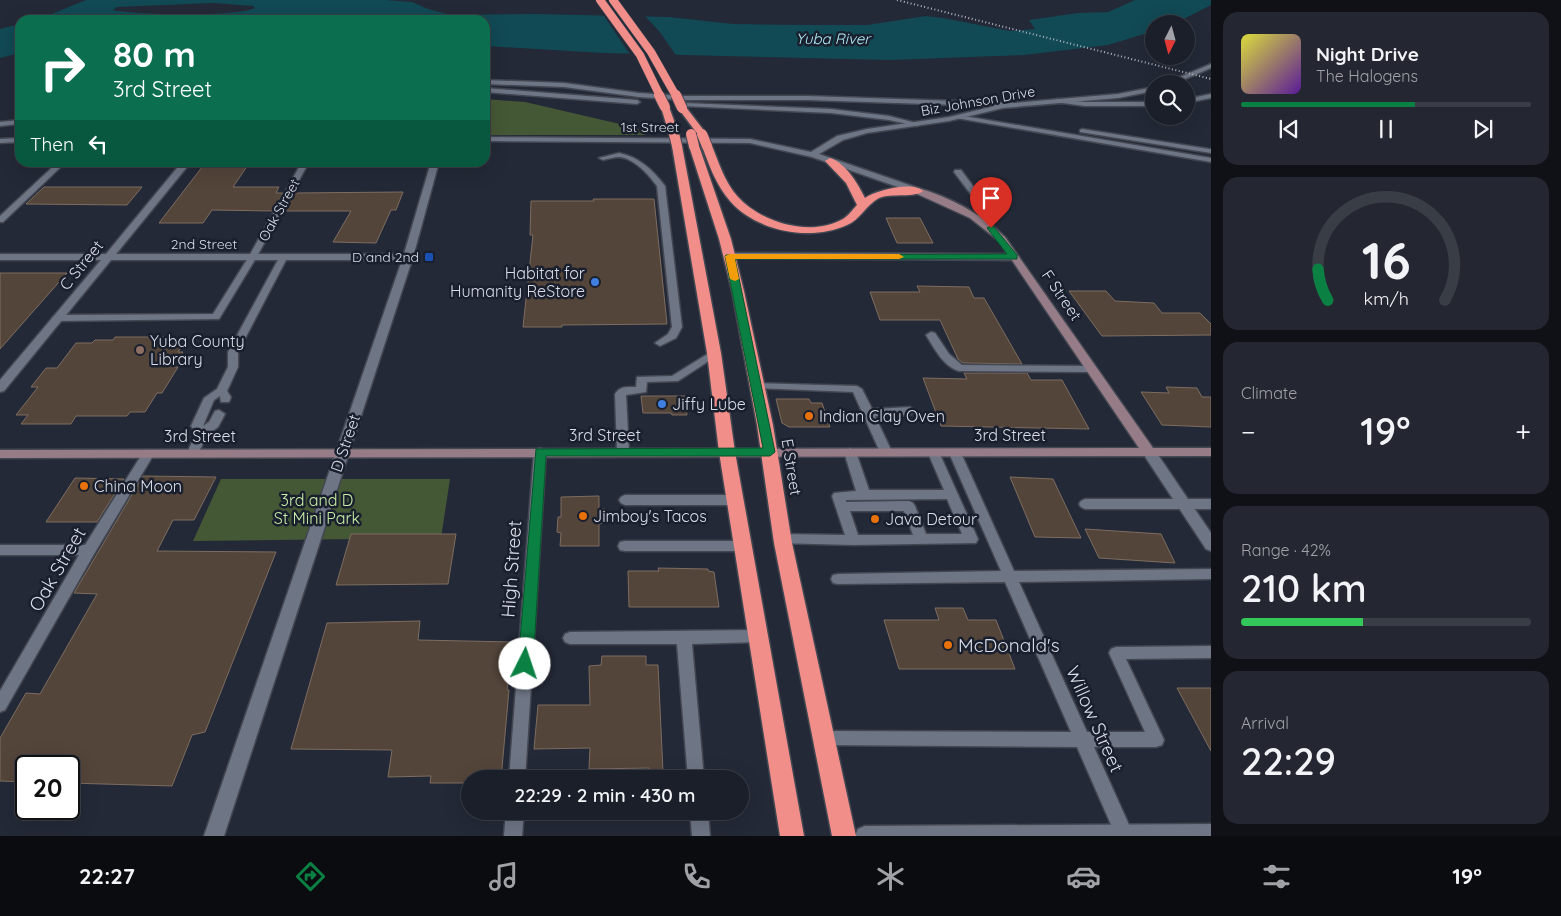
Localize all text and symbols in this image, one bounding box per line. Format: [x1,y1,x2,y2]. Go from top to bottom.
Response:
north arrow [1145,15,1195,65]
map controls [1145,15,1195,125]
water label: Yuba River [796,29,872,48]
text: 80 m [113,32,196,76]
icon: right [30,35,95,100]
text: Night Drive [1316,42,1419,66]
text: The Halogens [1316,66,1418,86]
text: 3rd Street [113,75,212,103]
button: search [1145,75,1195,125]
street label: Biz Johnson Drive [919,82,1037,120]
icon: previous [1275,115,1303,143]
icon: pause [1372,115,1400,143]
icon: next [1469,115,1497,143]
street label: 1st Street [621,118,680,136]
icon: left [84,130,112,158]
text: Then [30,132,74,156]
street label: Oak Street [254,175,304,244]
pin [970,177,1012,228]
icon: arrive [977,184,1005,212]
text: 16 [1362,227,1410,292]
street label: 2nd Street [171,235,237,253]
street label: C Street [55,236,107,294]
place label: D and 2nd [352,248,419,266]
marker: D and 2nd [423,251,435,263]
place label: Habitat for Humanity ReStore [450,263,585,301]
street label: F Street [1038,266,1086,324]
marker: Habitat for Humanity ReStore [589,276,601,288]
text: km/h [1363,287,1409,309]
place label: Yuba County Library [150,331,244,369]
marker: Yuba County Library [134,344,146,356]
text: Climate [1241,383,1297,403]
place label: Jiffy Lube [672,394,746,414]
marker: Jiffy Lube [656,398,668,410]
place label: Indian Clay Oven [819,406,945,426]
text: 19° [1360,407,1410,455]
marker: Indian Clay Oven [803,410,815,422]
street label: D Street [326,412,364,474]
text: − [1241,414,1256,449]
text: + [1515,414,1531,449]
street label: 3rd Street [569,425,641,445]
street label: 3rd Street [974,425,1046,445]
street label: 3rd Street [164,426,236,446]
street label: E Street [778,437,806,497]
place label: China Moon [94,476,182,496]
marker: China Moon [78,480,90,492]
park label: 3rd and D St Mini Park [274,490,360,528]
place label: Jimboy's Tacos [593,506,707,526]
place label: Java Detour [885,509,977,529]
marker: Jimboy's Tacos [577,510,589,522]
marker: Java Detour [869,513,881,525]
street label: High Street [496,520,526,618]
street label: Oak Street [23,523,91,615]
text: Range · 42% [1241,540,1331,560]
text: 210 km [1241,564,1367,612]
place label: McDonald's [958,633,1060,657]
position arrow [498,637,550,689]
marker: McDonald's [942,639,954,651]
street label: Willow Street [1061,662,1129,776]
text: Arrival [1241,713,1289,733]
text: 22:29 [1241,737,1336,785]
speed limit sign: 20 [15,755,80,820]
text: 22:29 · 2 min · 430 m [515,783,695,807]
icon: directions [293,859,328,894]
icon: music [486,859,521,894]
icon: phone [679,859,714,894]
icon: climate [873,859,908,894]
icon: car [1066,859,1101,894]
icon: filters [1259,859,1294,894]
text: 22:27 [79,862,135,890]
text: 19° [1452,862,1482,890]

